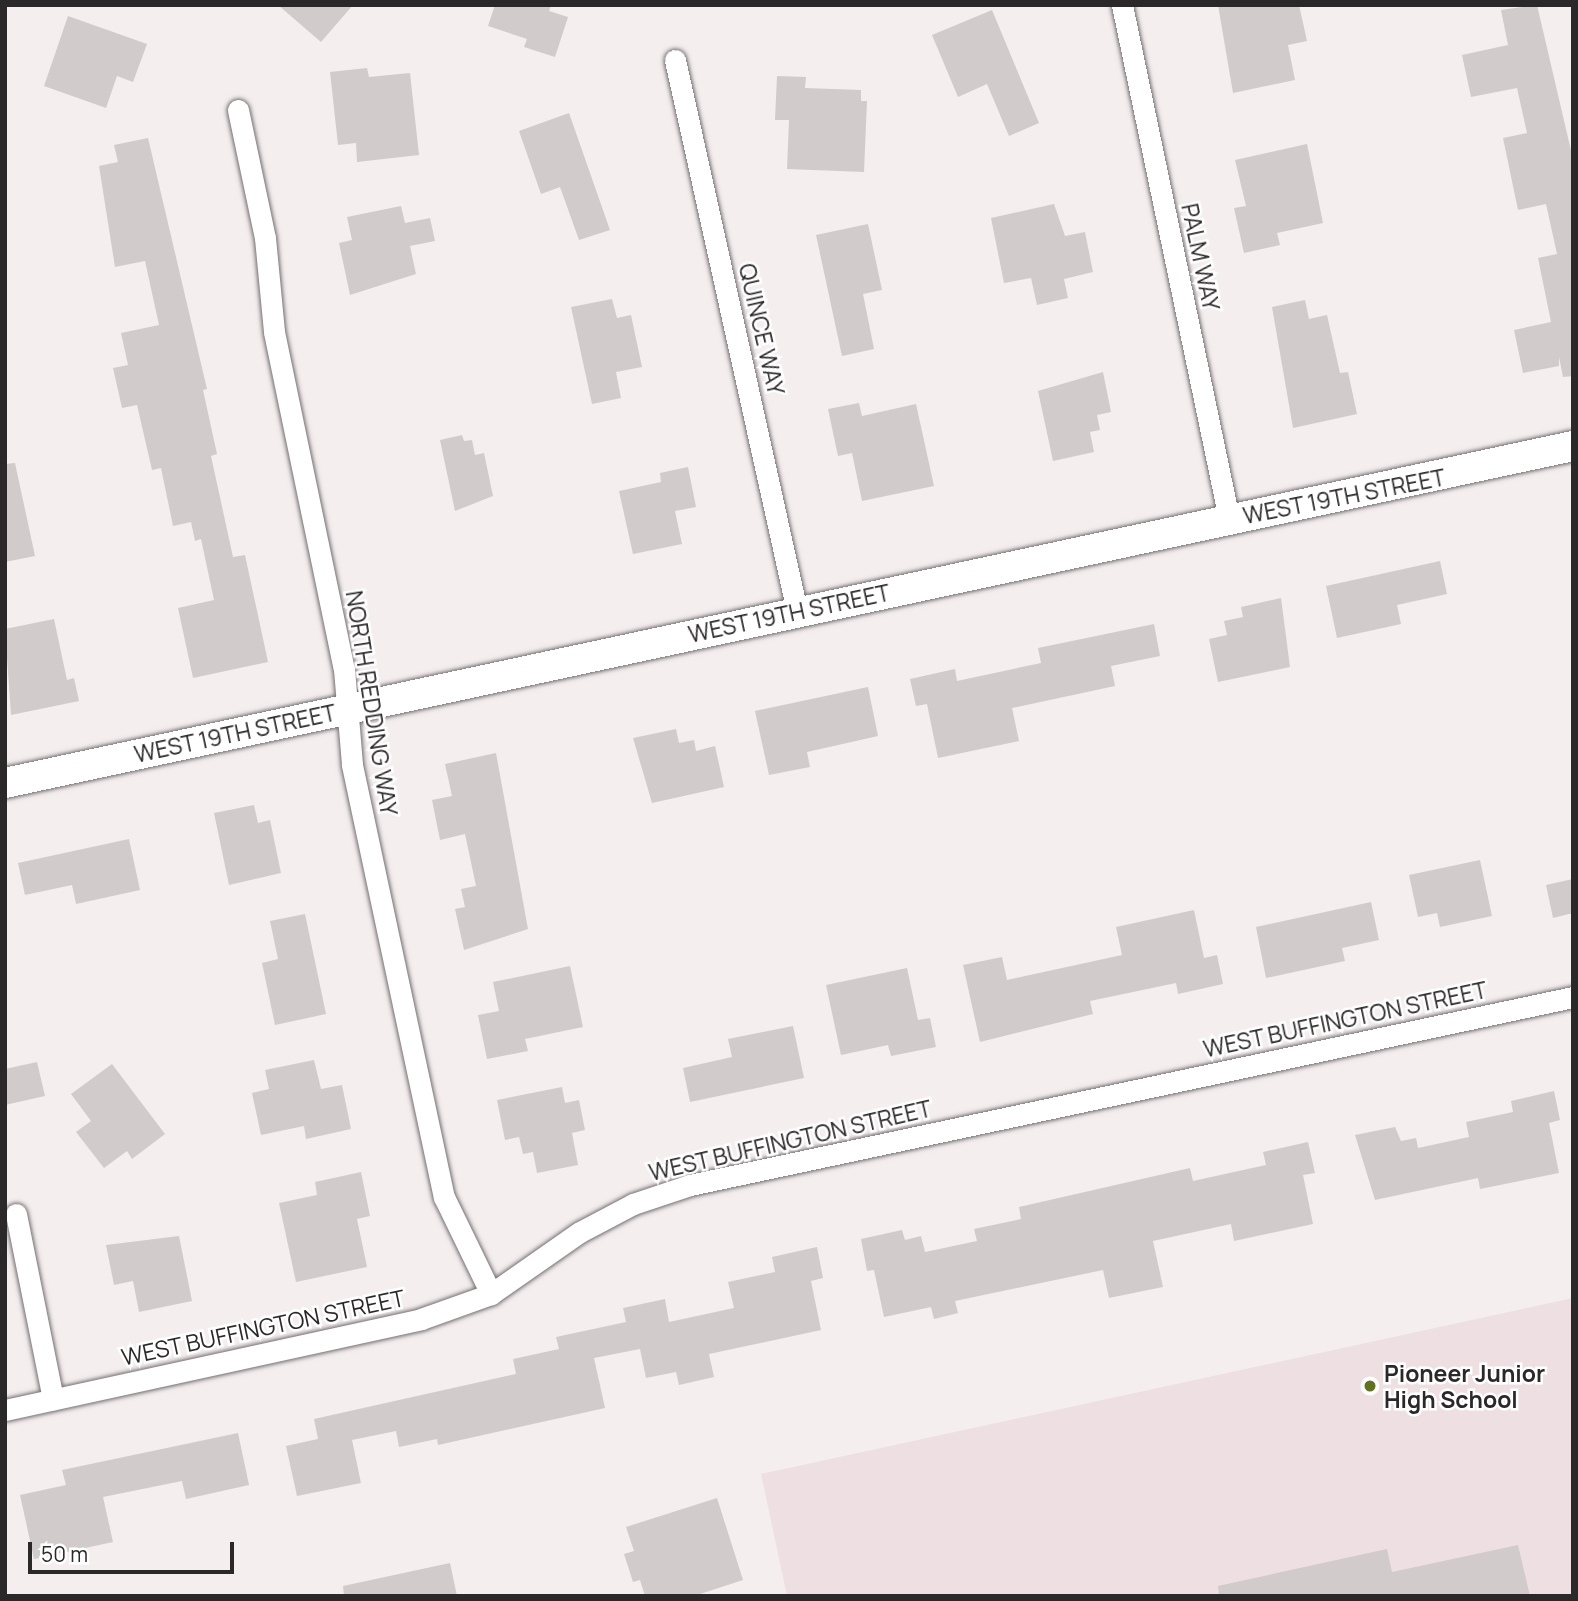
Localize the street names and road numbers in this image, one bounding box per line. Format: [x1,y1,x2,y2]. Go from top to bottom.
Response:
street label: PALM WAY [1176,201,1226,313]
street label: QUINCE WAY [733,261,791,397]
street label: WEST 19TH STREET [1240,463,1448,529]
street label: WEST 19TH STREET [685,578,893,648]
street label: NORTH REDDING WAY [341,589,403,817]
street label: WEST 19TH STREET [131,698,339,768]
street label: WEST BUFFINGTON STREET [1200,975,1490,1063]
street label: WEST BUFFINGTON STREET [646,1094,934,1186]
street label: WEST BUFFINGTON STREET [118,1283,408,1371]

